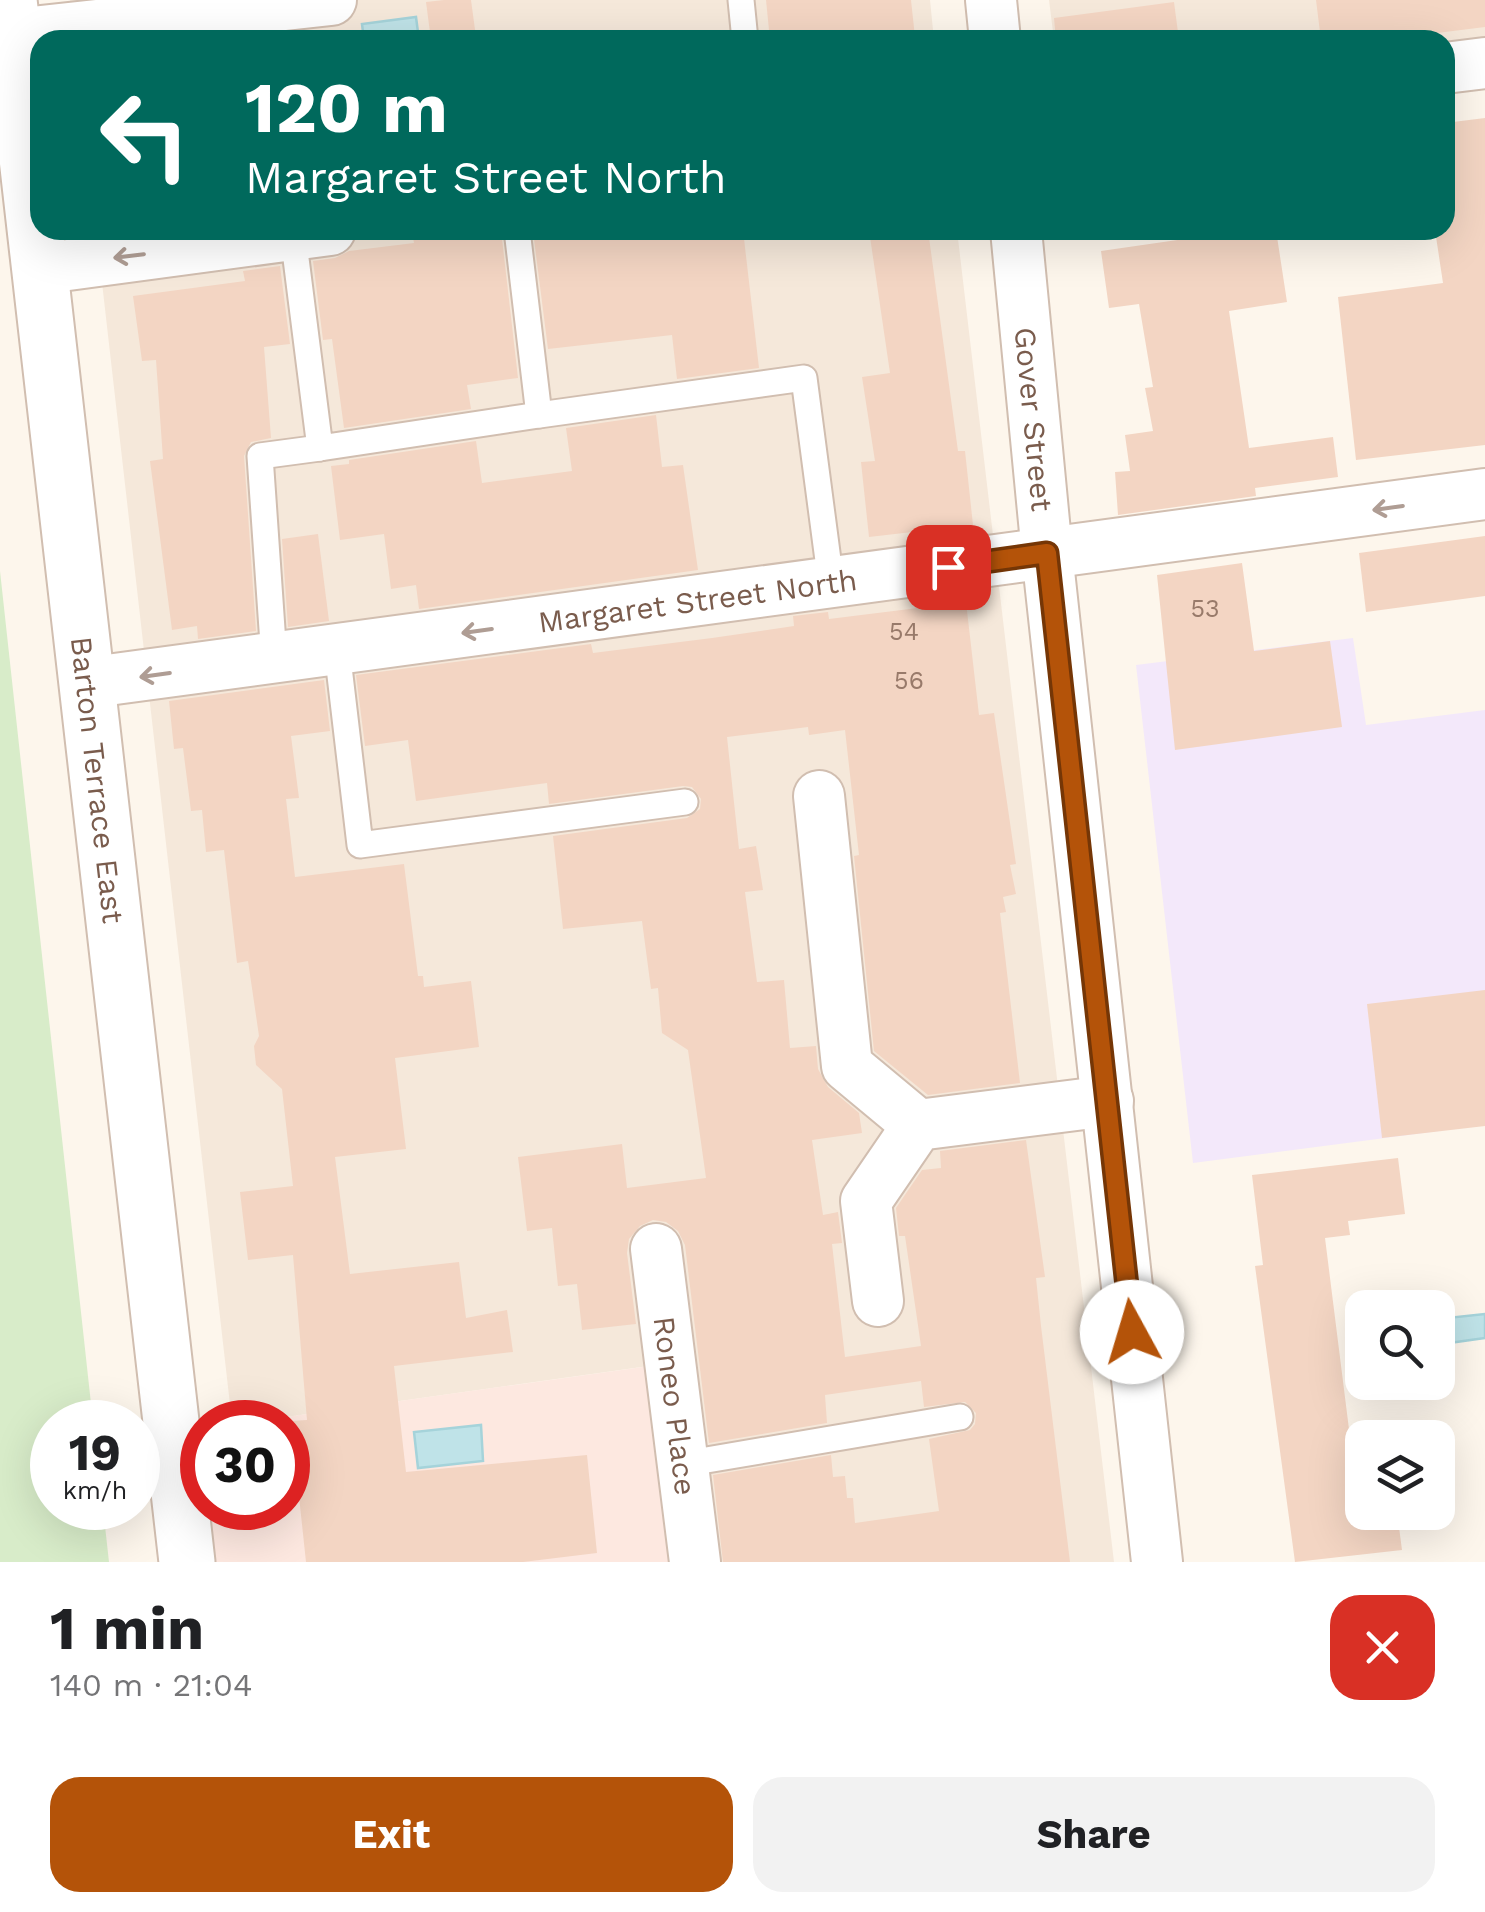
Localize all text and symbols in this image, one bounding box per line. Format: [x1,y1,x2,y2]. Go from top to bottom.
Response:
text: 120 m [245,67,448,149]
icon: left [80,70,210,200]
text: Margaret Street North [245,151,727,204]
one-way arrow [113,248,145,266]
street label: Gover Street [1008,325,1060,513]
one-way arrow [1373,499,1405,517]
pin [906,525,991,610]
icon: arrive [921,540,976,595]
street label: Margaret Street North [536,561,859,639]
house number: 53 [1190,594,1220,623]
house number: 54 [889,617,919,646]
one-way arrow [461,622,493,640]
street label: Barton Terrace East [64,635,132,926]
one-way arrow [139,666,171,684]
house number: 56 [894,666,924,695]
position arrow [1080,1280,1184,1384]
map controls [1345,1290,1455,1530]
button: search [1345,1290,1455,1400]
street label: Roneo Place [647,1314,704,1497]
speed limit sign: 30 [180,1400,310,1530]
button: layers [1345,1420,1455,1530]
text: 19 [69,1423,121,1482]
text: km/h [63,1476,127,1505]
text: 1 min [50,1593,204,1664]
button: close [1330,1595,1435,1700]
text: 140 m · 21:04 [50,1666,252,1704]
button: Exit [50,1777,733,1892]
button: Share [753,1777,1435,1892]

